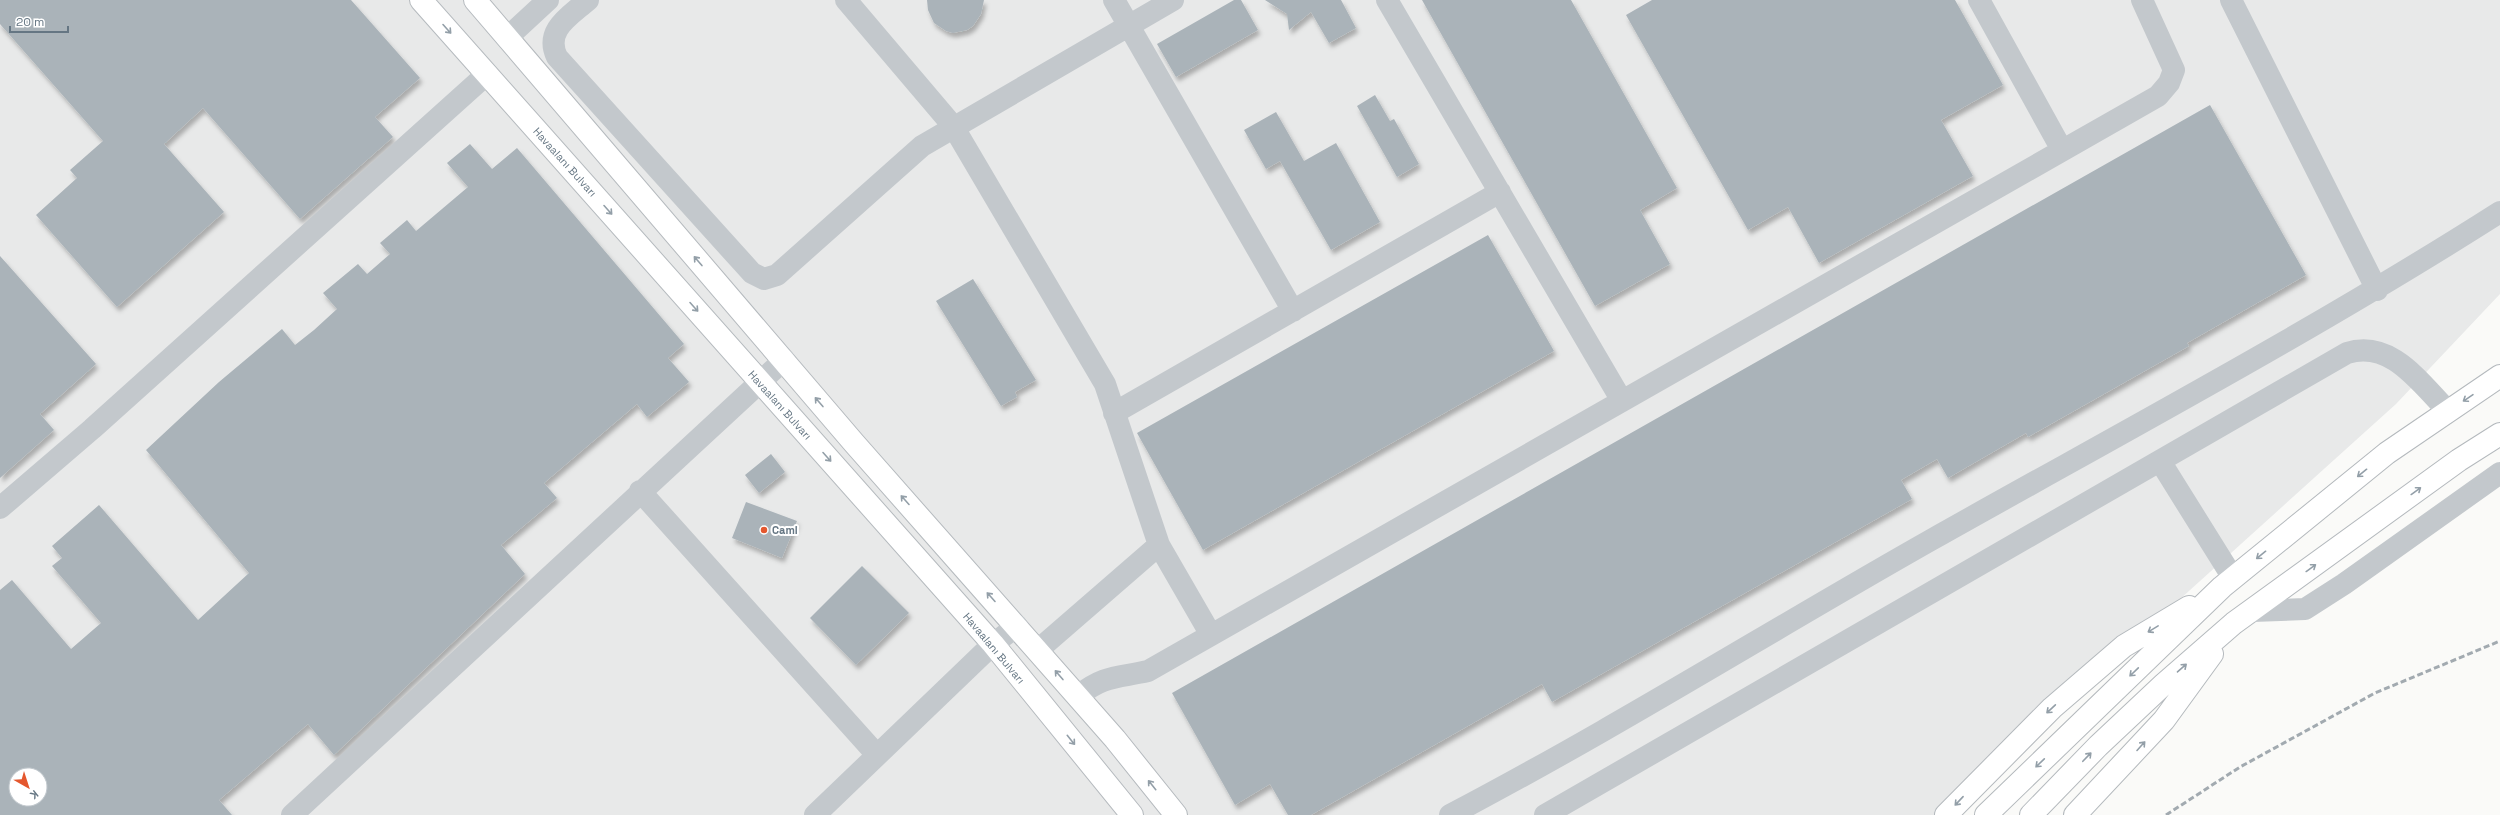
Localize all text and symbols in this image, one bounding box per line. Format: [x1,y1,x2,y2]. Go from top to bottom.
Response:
scale bar [10,8,68,34]
text: 20 m [16,14,44,30]
one-way arrow [442,24,452,34]
street label: Havaalanı Bulvarı [530,124,600,200]
one-way arrow [603,205,612,215]
one-way arrow [693,255,702,266]
one-way arrow [689,302,698,312]
street label: Havaalanı Bulvarı [745,367,815,443]
one-way arrow [2463,394,2474,402]
one-way arrow [814,396,823,407]
one-way arrow [822,452,831,462]
one-way arrow [2357,469,2367,478]
one-way arrow [2411,487,2422,495]
one-way arrow [900,494,909,505]
place label: Cami [772,523,798,537]
marker: Cami [759,525,769,535]
one-way arrow [2256,551,2267,560]
one-way arrow [2306,564,2317,572]
one-way arrow [986,592,996,602]
street label: Havaalanı Bulvarı [960,610,1028,686]
one-way arrow [2147,625,2159,633]
one-way arrow [2177,664,2187,673]
one-way arrow [2129,668,2139,677]
one-way arrow [1055,669,1064,680]
one-way arrow [2046,704,2056,714]
one-way arrow [1066,734,1075,745]
one-way arrow [2136,741,2145,751]
one-way arrow [2082,752,2092,762]
one-way arrow [2035,758,2045,768]
north arrow [8,767,48,807]
one-way arrow [1147,779,1156,790]
text: K [27,787,41,802]
one-way arrow [1955,796,1964,806]

